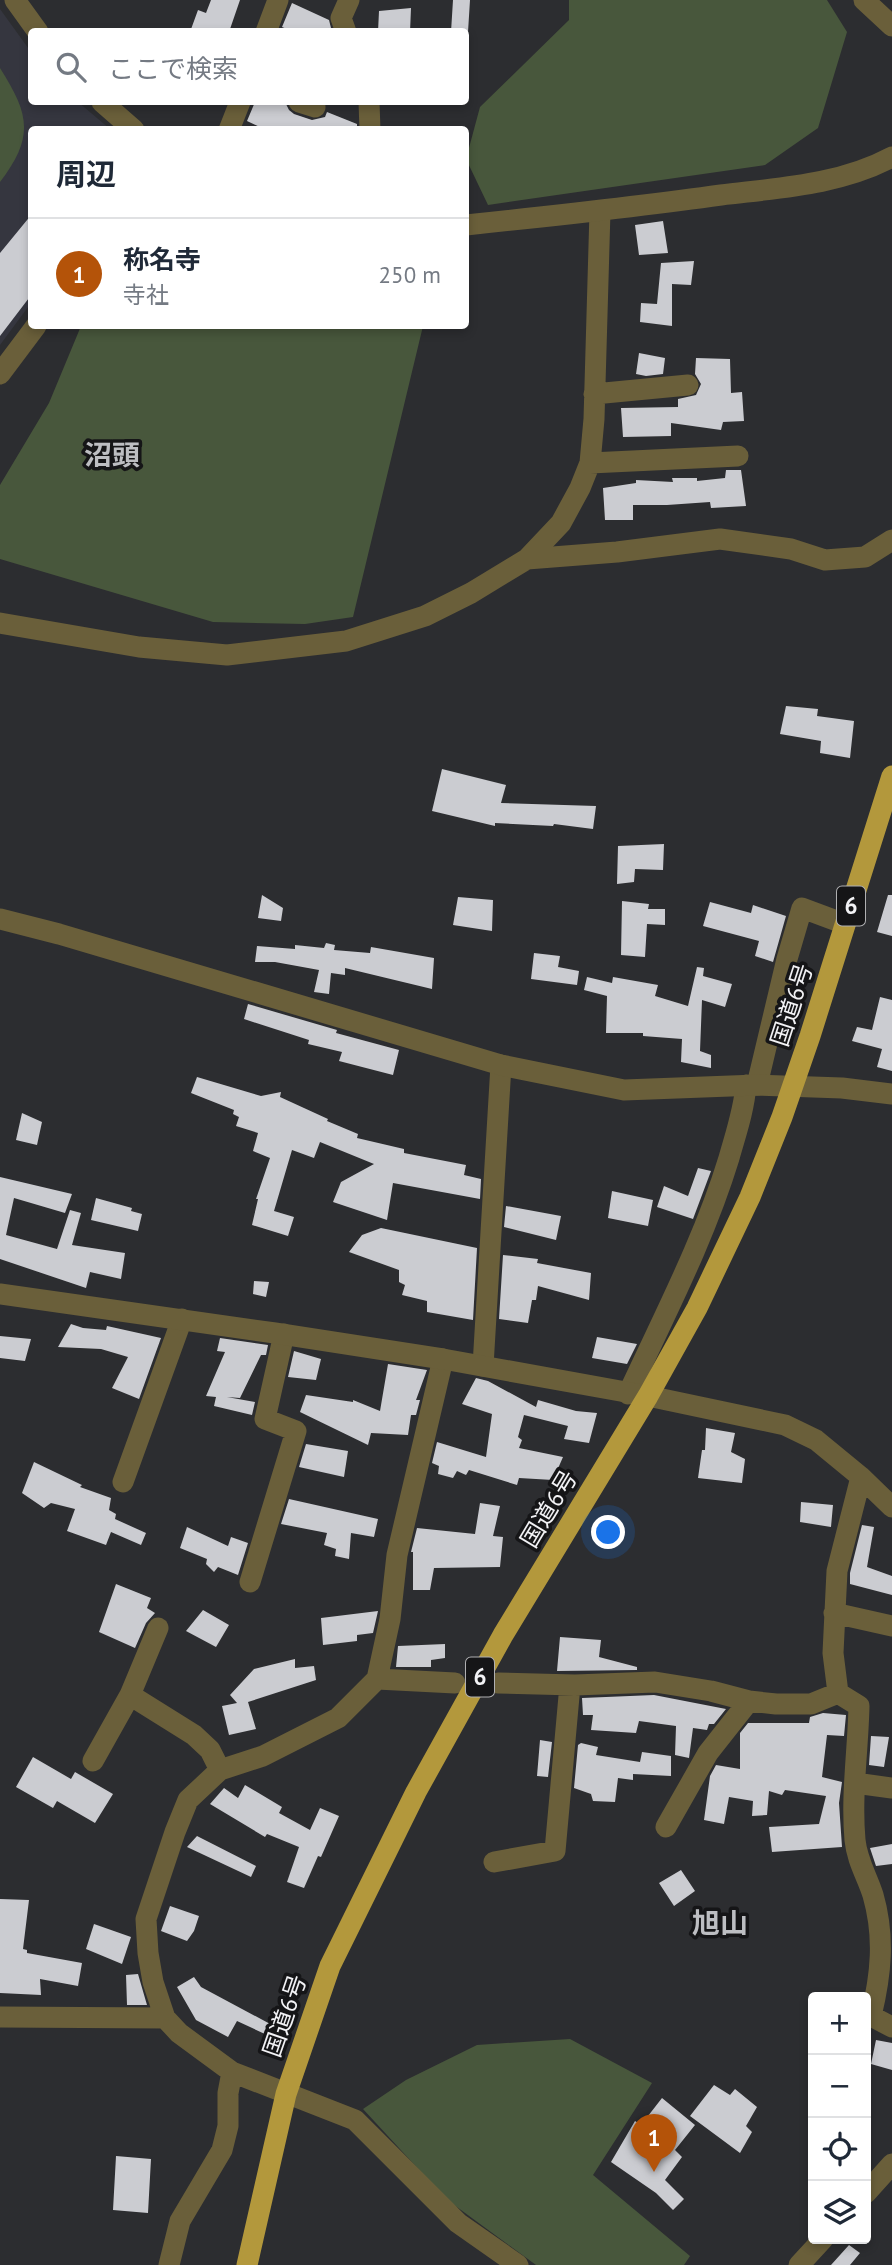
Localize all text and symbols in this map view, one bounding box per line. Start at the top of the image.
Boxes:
search box [28,28,469,105]
icon: search [52,48,90,86]
text: ここで検索 [108,52,238,85]
text: 周辺 [56,154,116,193]
text: 称名寺 [123,243,201,276]
text: 1 [72,260,86,289]
text: 250 m [379,260,441,289]
text: 寺社 [123,280,169,309]
district label: 沼頭 [84,436,140,473]
road number: 6 [837,886,865,925]
street label: 国道6号 [764,960,819,1050]
street label: 国道6号 [513,1464,584,1553]
your location [591,1515,625,1549]
road number: 6 [466,1658,494,1696]
district label: 旭山 [692,1904,748,1941]
street label: 国道6号 [256,1971,313,2061]
map controls [808,1992,871,2244]
button: + [808,1992,871,2055]
button: − [808,2055,871,2118]
pin: 1 [631,2114,677,2172]
button: locate [808,2118,871,2181]
button: layers [808,2181,871,2244]

